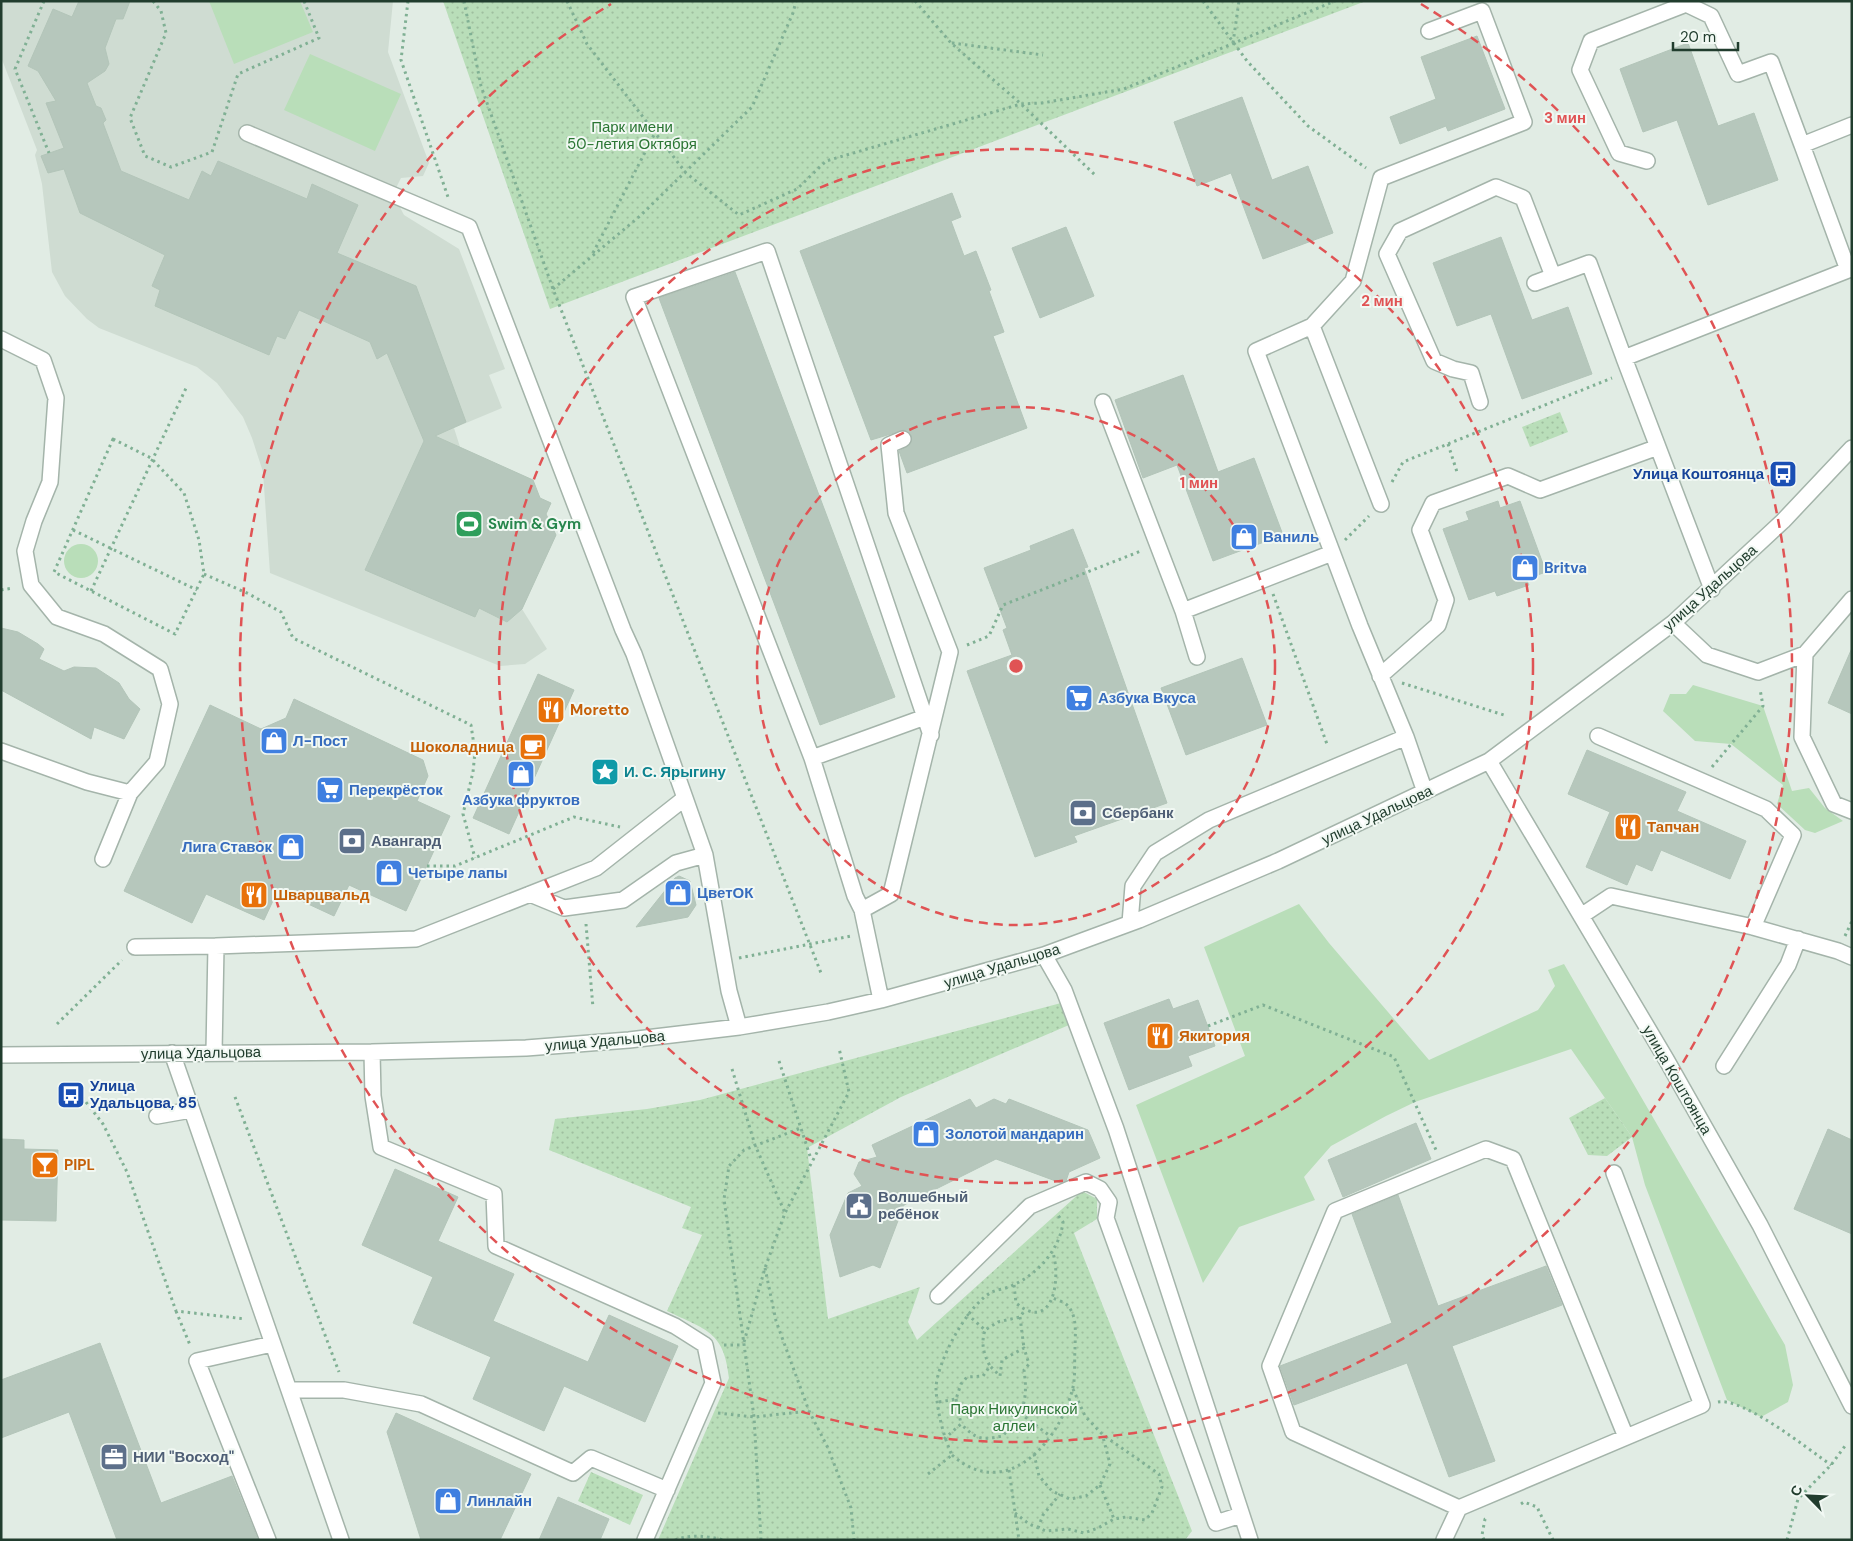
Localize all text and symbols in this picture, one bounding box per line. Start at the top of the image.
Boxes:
scale bar [1673,20,1738,52]
text: 20 m [1680,27,1716,47]
text: 3 мин [1544,108,1586,128]
park label: Парк имени 50-летия Октября [567,117,697,154]
text: 2 мин [1361,291,1403,311]
bus stop icon: Улица Коштоянца [1768,459,1798,489]
place label: Улица Коштоянца [1633,464,1765,484]
text: 1 мин [1180,473,1218,493]
sports icon: Swim & Gym [454,509,484,539]
place label: Swim & Gym [488,514,581,534]
shop icon: Ваниль [1229,522,1259,552]
place label: Ваниль [1263,527,1319,547]
street label: улица Удальцова [1659,540,1762,636]
shop icon: Britva [1510,553,1540,583]
place label: Britva [1544,558,1587,578]
centre of rings [1007,657,1025,675]
supermarket icon: Азбука Вкуса [1064,683,1094,713]
place label: Азбука Вкуса [1098,688,1197,708]
restaurant icon: Moretto [536,695,566,725]
place label: Moretto [570,700,629,720]
shop icon: Л-Пост [259,726,289,756]
place label: Л-Пост [293,731,348,751]
cafe icon: Шоколадница [518,732,548,762]
place label: Шоколадница [410,737,515,757]
place icon: И. С. Ярыгину [590,757,620,787]
shop icon: Азбука фруктов [506,759,536,789]
place label: И. С. Ярыгину [624,762,727,782]
supermarket icon: Перекрёсток [315,775,345,805]
place label: Перекрёсток [349,780,443,800]
street label: улица Удальцова [1318,780,1436,849]
place label: Азбука фруктов [462,790,580,810]
bank icon: Сбербанк [1068,798,1098,828]
place label: Сбербанк [1102,803,1174,823]
restaurant icon: Тапчан [1613,812,1643,842]
place label: Тапчан [1647,817,1699,837]
bank icon: Авангард [337,826,367,856]
place label: Авангард [371,831,442,851]
shop icon: Лига Ставок [276,832,306,862]
place label: Лига Ставок [182,837,272,857]
shop icon: Четыре лапы [374,858,404,888]
place label: Четыре лапы [408,863,508,883]
shop icon: ЦветОК [663,878,693,908]
restaurant icon: Шварцвальд [239,880,269,910]
place label: ЦветОК [697,883,754,903]
place label: Шварцвальд [273,885,370,905]
street label: улица Удальцова [942,939,1063,993]
restaurant icon: Якитория [1145,1021,1175,1051]
street label: улица Коштоянца [1638,1022,1717,1139]
street label: улица Удальцова [544,1026,666,1056]
place label: Якитория [1179,1026,1250,1046]
street label: улица Удальцова [141,1042,262,1064]
place label: Улица Удальцова, 85 [90,1076,197,1113]
bus stop icon: Улица Удальцова, 85 [56,1080,86,1110]
shop icon: Золотой мандарин [911,1119,941,1149]
place label: Золотой мандарин [945,1124,1084,1144]
bar icon: PIPL [30,1150,60,1180]
place label: PIPL [64,1155,95,1175]
place label: Волшебный ребёнок [878,1187,968,1224]
public building icon: Волшебный ребёнок [844,1191,874,1221]
park label: Парк Никулинской аллеи [950,1399,1078,1436]
office icon: НИИ "Восход" [99,1442,129,1472]
place label: НИИ "Восход" [133,1447,234,1467]
north arrow [1783,1471,1833,1521]
text: С [1786,1482,1806,1499]
shop icon: Линлайн [433,1486,463,1516]
place label: Линлайн [467,1491,532,1511]

